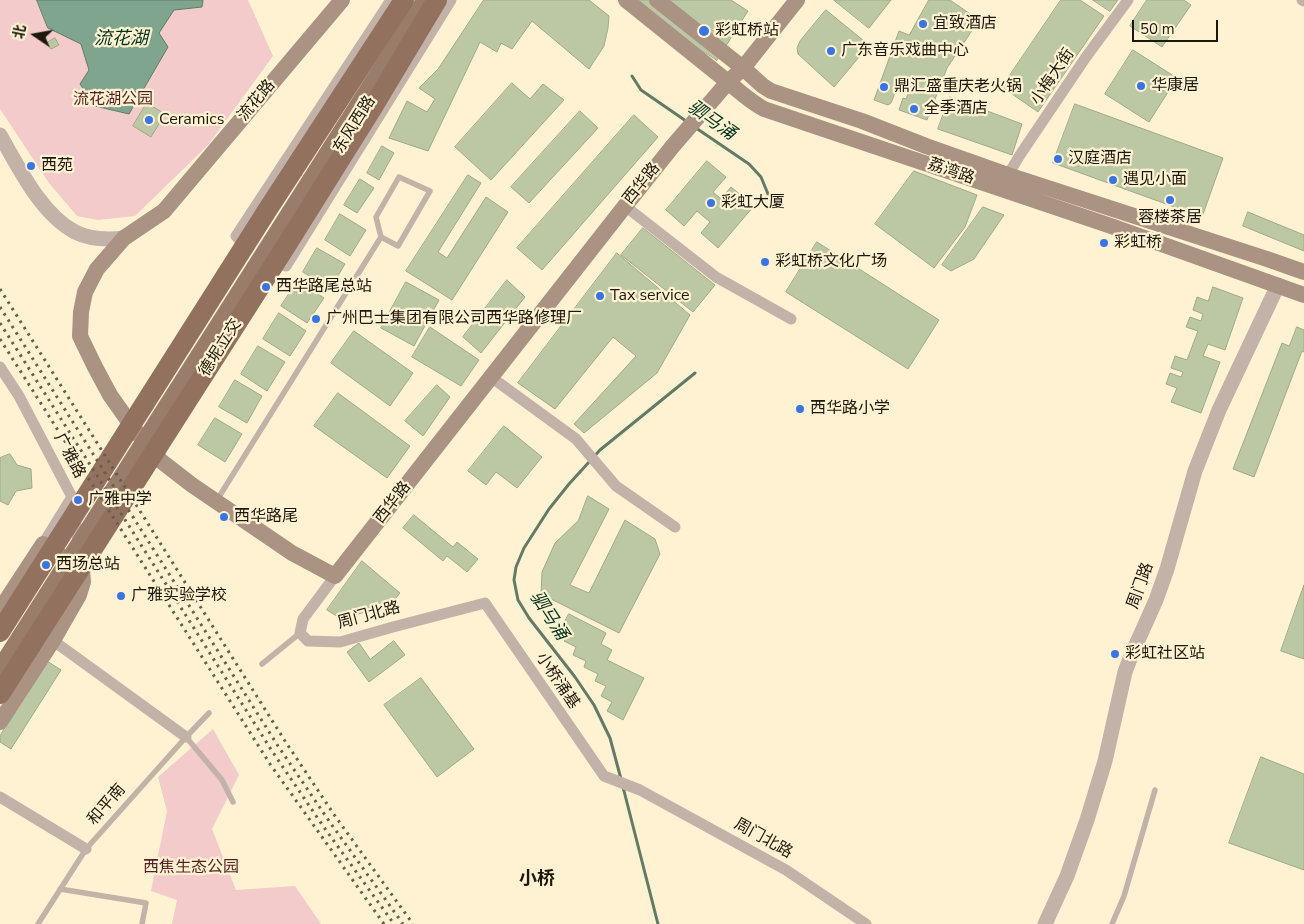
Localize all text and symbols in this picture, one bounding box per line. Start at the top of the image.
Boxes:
north arrow [10,10,60,60]
scale bar [1134,10,1220,42]
place label: 宜致酒店 [933,14,997,34]
marker: 宜致酒店 [917,18,929,30]
text: 50 m [1140,19,1175,39]
place label: 彩虹桥站 [715,21,779,41]
text: 北 [9,23,31,41]
marker: 彩虹桥站 [697,24,711,38]
water label: 流花湖 [94,29,148,51]
place label: 广东音乐戏曲中心 [841,41,969,61]
marker: 广东音乐戏曲中心 [825,45,837,57]
street label: 小梅大街 [1027,45,1079,109]
street label: 流花路 [234,76,280,126]
place label: 华康居 [1151,76,1199,96]
place label: 鼎汇盛重庆老火锅 [894,77,1022,97]
marker: 华康居 [1135,80,1147,92]
marker: 鼎汇盛重庆老火锅 [878,81,890,93]
park label: 流花湖公园 [73,90,153,110]
street label: 东风西路 [330,93,380,157]
water label: 驷马涌 [683,97,739,145]
place label: 全季酒店 [924,99,988,119]
marker: 全季酒店 [908,103,920,115]
place label: Ceramics [159,110,224,130]
marker: Ceramics [143,114,155,126]
place label: 汉庭酒店 [1068,149,1132,169]
marker: 汉庭酒店 [1052,153,1064,165]
street label: 荔湾路 [925,155,977,189]
place label: 西苑 [41,156,73,176]
street label: 西华路 [619,159,665,209]
marker: 西苑 [25,160,37,172]
place label: 遇见小面 [1123,170,1187,190]
marker: 遇见小面 [1107,174,1119,186]
place label: 彩虹大厦 [721,193,785,213]
marker: 蓉楼茶居 [1164,194,1176,206]
marker: 彩虹大厦 [705,197,717,209]
place label: 蓉楼茶居 [1138,208,1202,228]
place label: 彩虹桥 [1114,233,1162,253]
marker: 彩虹桥 [1098,237,1110,249]
place label: 彩虹桥文化广场 [775,252,887,272]
marker: 彩虹桥文化广场 [759,256,771,268]
place label: 西华路尾总站 [276,277,372,297]
marker: 西华路尾总站 [260,281,272,293]
place label: Tax service [610,286,690,306]
marker: Tax service [594,290,606,302]
place label: 广州巴士集团有限公司西华路修理厂 [326,309,582,329]
marker: 广州巴士集团有限公司西华路修理厂 [310,313,322,325]
street label: 德坭立交 [196,316,246,380]
place label: 西华路小学 [810,399,890,419]
marker: 西华路小学 [794,403,806,415]
street label: 广雅路 [49,430,89,482]
street label: 西华路 [371,478,415,528]
place label: 广雅中学 [88,490,152,510]
marker: 广雅中学 [72,494,84,506]
place label: 西华路尾 [234,507,298,527]
marker: 西华路尾 [218,511,230,523]
place label: 西场总站 [56,555,120,575]
marker: 西场总站 [40,559,52,571]
street label: 周门路 [1124,560,1158,612]
place label: 广雅实验学校 [131,586,227,606]
water label: 驷马涌 [524,587,572,645]
marker: 广雅实验学校 [115,590,127,602]
street label: 周门北路 [336,598,402,634]
place label: 彩虹社区站 [1125,644,1205,664]
marker: 彩虹社区站 [1109,648,1121,660]
street label: 小桥涌基 [531,649,583,713]
street label: 和平南 [84,781,130,829]
street label: 周门北路 [730,815,796,863]
park label: 西焦生态公园 [143,858,239,878]
district label: 小桥 [519,869,555,891]

